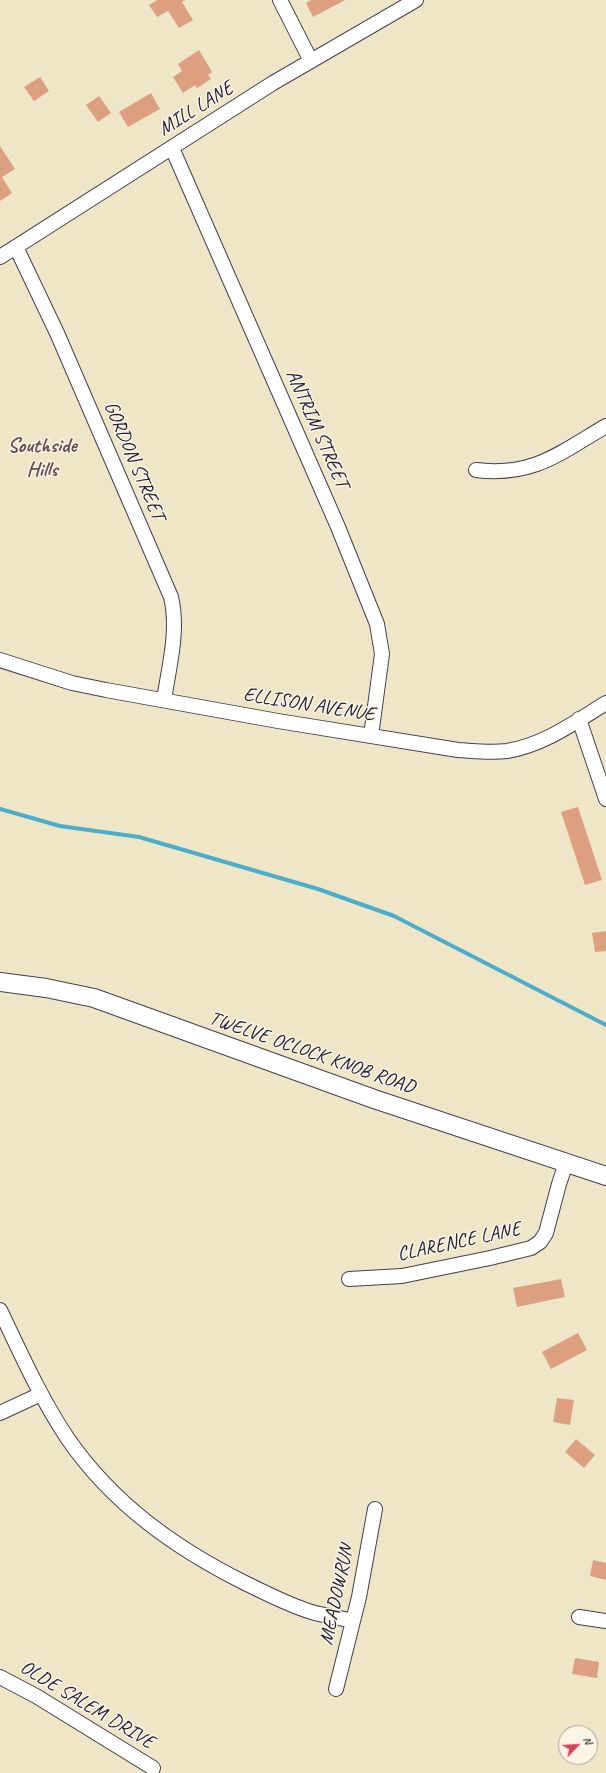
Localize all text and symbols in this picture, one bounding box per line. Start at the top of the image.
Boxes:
street label: MILL LANE [154,77,238,141]
street label: ANTRIM STREET [280,366,354,492]
street label: GORDON STREET [98,398,170,524]
district label: Southside Hills [7,433,77,483]
street label: ELLISON AVENUE [242,683,376,727]
street label: TWELVE OCLOCK KNOB ROAD [206,1006,418,1100]
street label: CLARENCE LANE [395,1217,523,1267]
street label: MEADOWRUN [315,1543,359,1647]
street label: OLDE SALEM DRIVE [16,1656,158,1754]
north arrow [558,1725,598,1765]
text: N [580,1734,596,1746]

